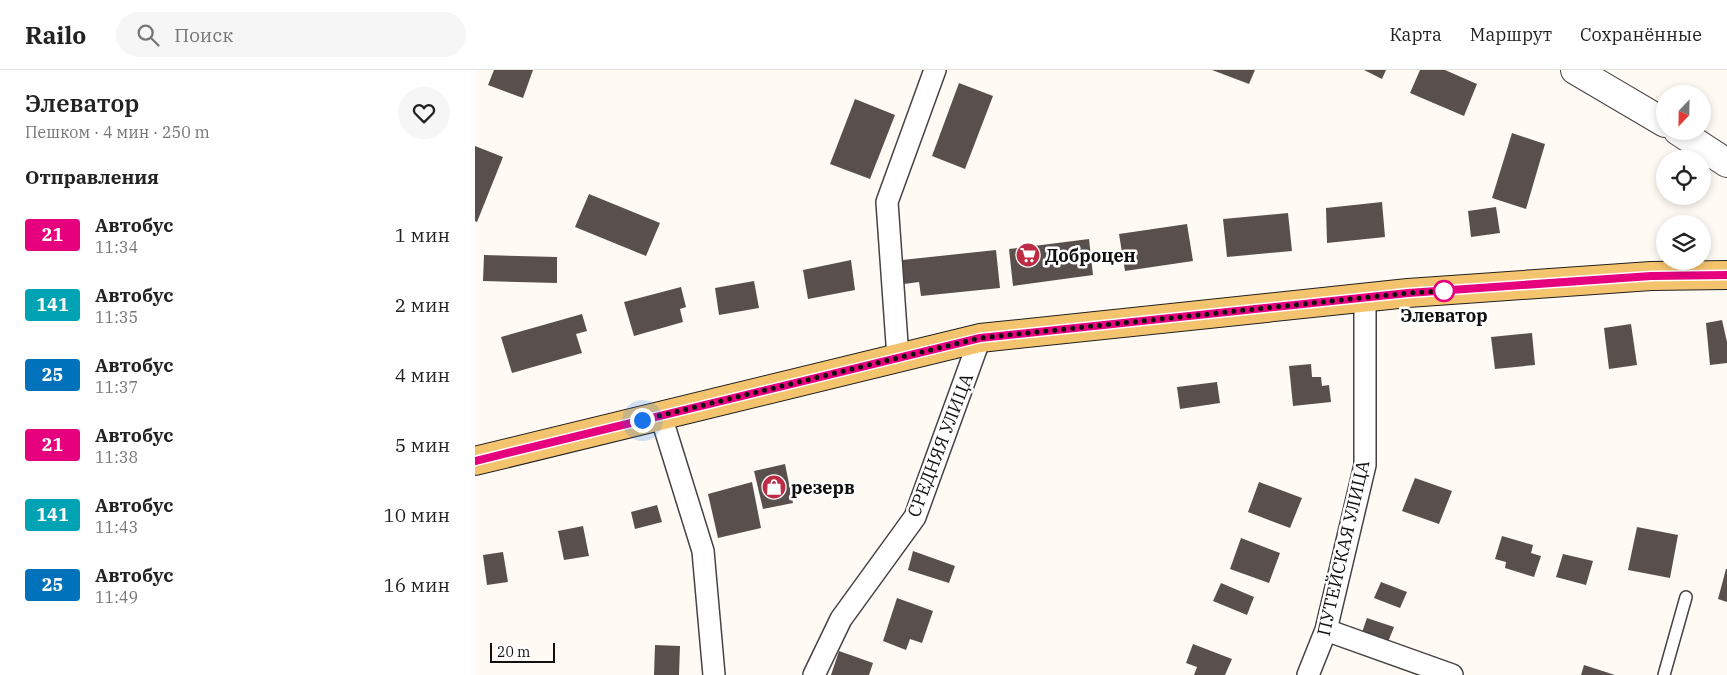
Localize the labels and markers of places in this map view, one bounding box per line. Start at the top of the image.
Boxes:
supermarket icon: Доброцен [1015,242,1041,268]
place label: Доброцен [1045,244,1136,267]
marker: Элеватор [1433,280,1455,302]
place label: Элеватор [1400,304,1488,327]
shop icon: резерв [761,474,787,500]
place label: резерв [791,476,855,499]

